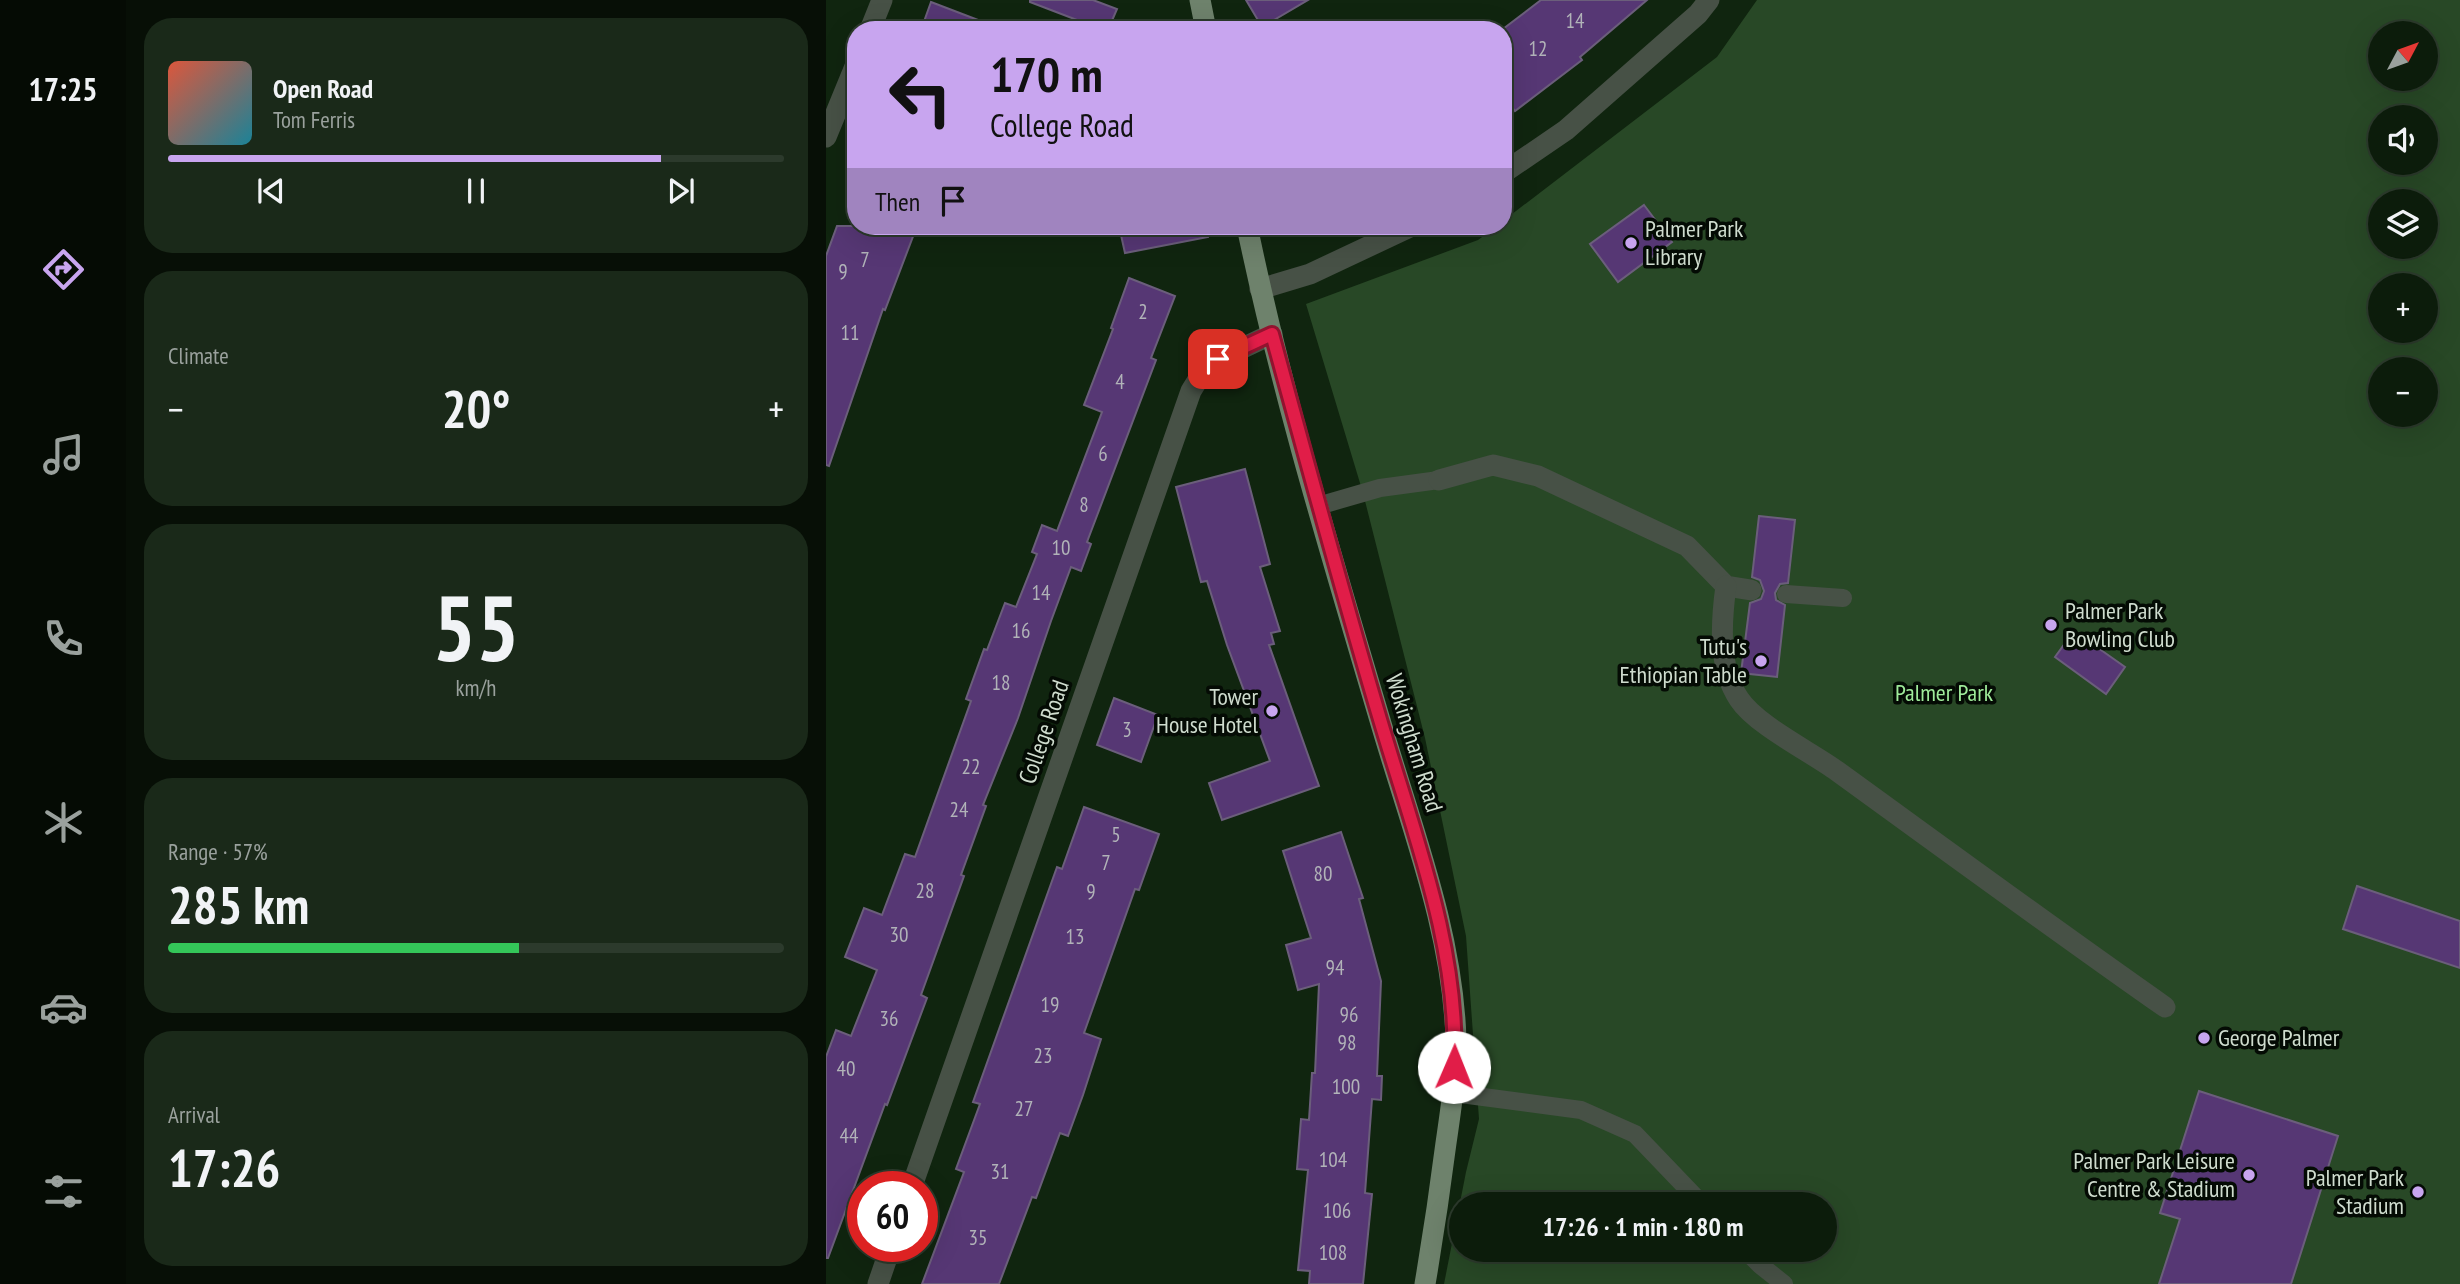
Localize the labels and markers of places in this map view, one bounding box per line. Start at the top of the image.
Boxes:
place label: Palmer Park Library [1645,213,1744,272]
marker: Palmer Park Library [1623,235,1639,251]
pin [1188,329,1248,389]
place label: Palmer Park Bowling Club [2065,595,2175,654]
marker: Palmer Park Bowling Club [2043,617,2059,633]
place label: Tutu's Ethiopian Table [1620,631,1747,690]
marker: Tutu's Ethiopian Table [1753,653,1769,669]
place label: Tower House Hotel [1156,681,1258,740]
marker: Tower House Hotel [1264,703,1280,719]
place label: George Palmer [2218,1022,2340,1053]
marker: George Palmer [2196,1030,2212,1046]
place label: Palmer Park Leisure Centre & Stadium [2073,1145,2235,1204]
place label: Palmer Park Stadium [2306,1162,2405,1221]
marker: Palmer Park Leisure Centre & Stadium [2241,1167,2257,1183]
marker: Palmer Park Stadium [2410,1184,2426,1200]

